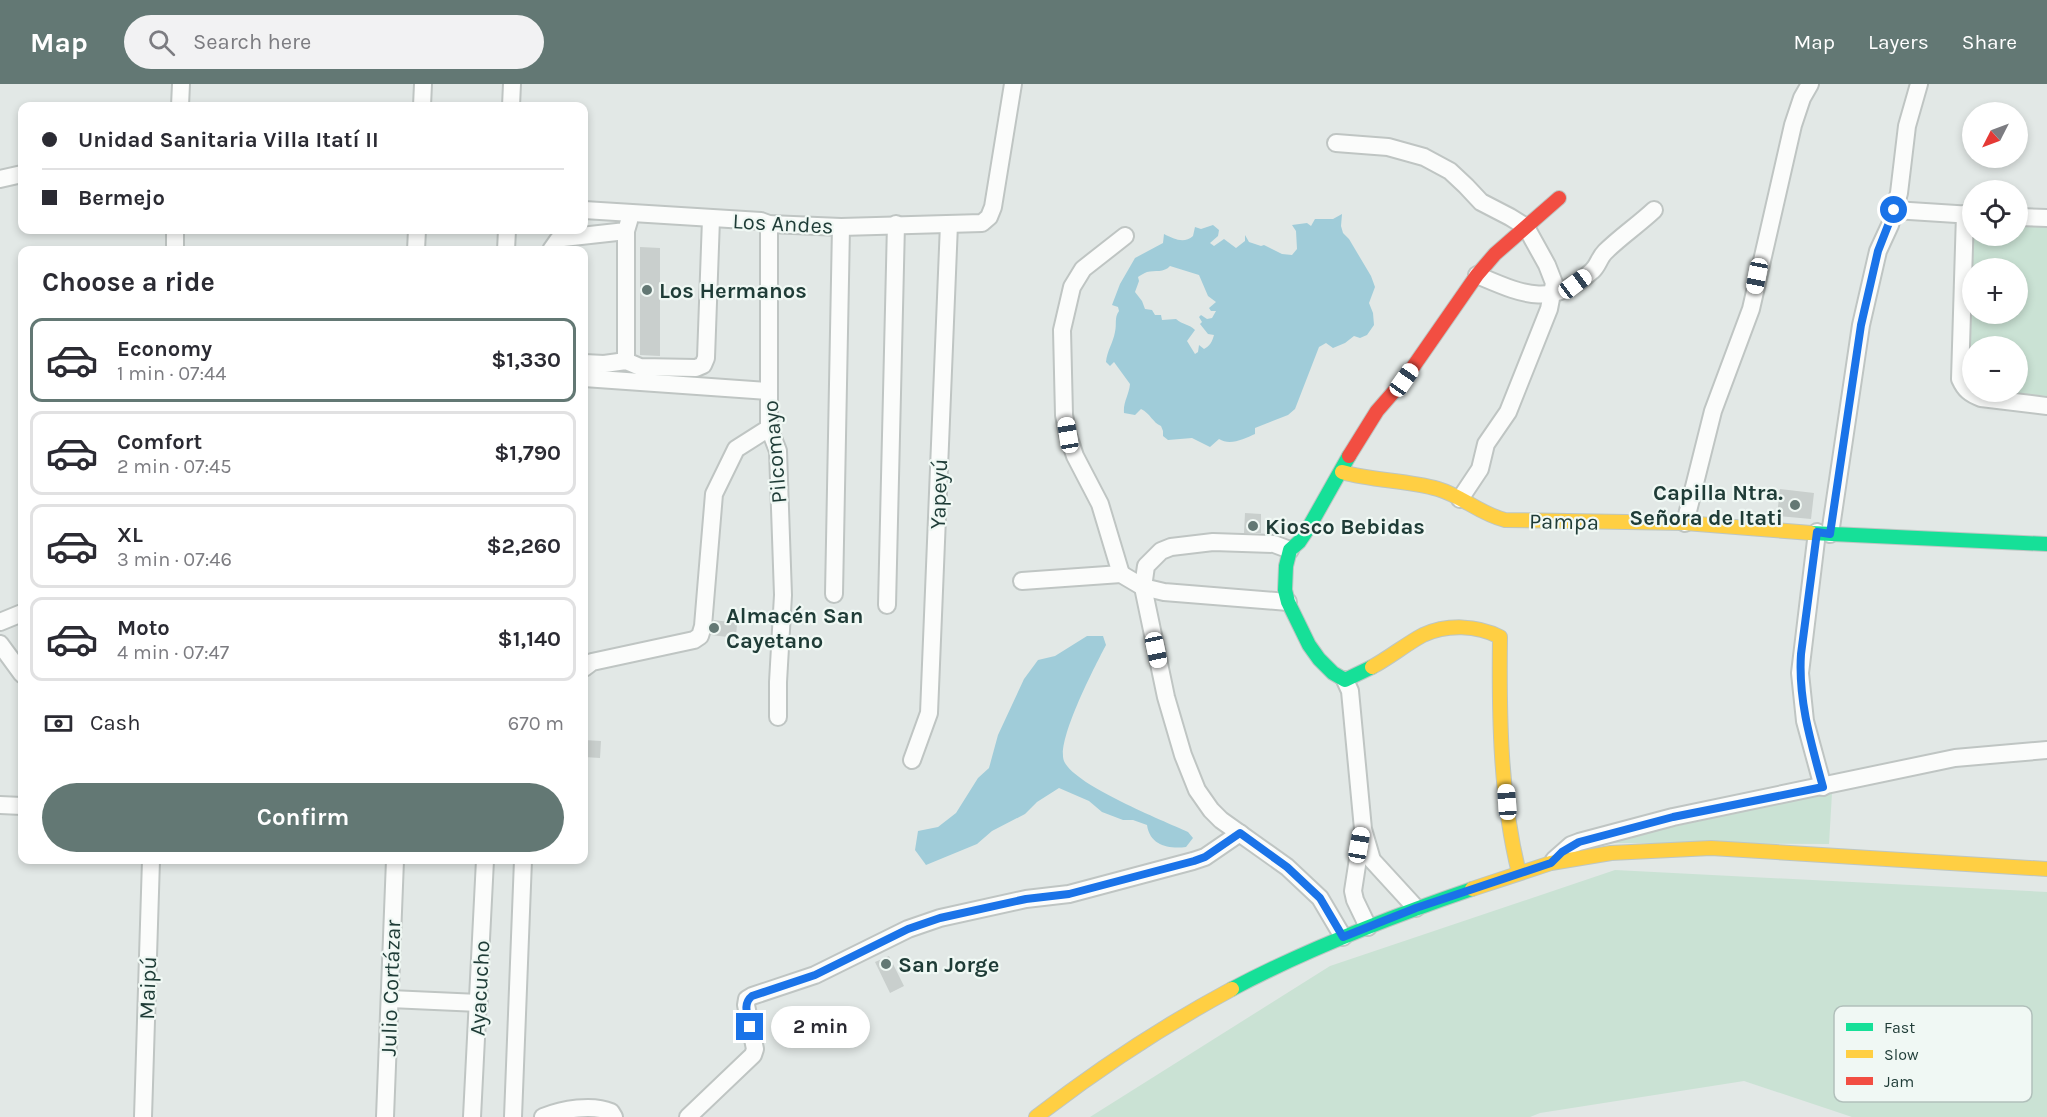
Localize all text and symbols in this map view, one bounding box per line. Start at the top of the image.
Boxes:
search box [124,15,544,69]
text: Map [30,26,88,59]
icon: search [145,26,178,59]
text: Search here [193,29,311,55]
text: Map [1793,30,1835,54]
text: Layers [1868,30,1929,54]
text: Share [1962,30,2017,54]
north arrow [1962,102,2028,168]
map controls [1962,102,2028,402]
text: Unidad Sanitaria Villa Itatí II [78,127,379,153]
button: locate [1962,180,2028,246]
text: Bermejo [78,185,165,211]
route start [1880,196,1907,223]
street label: Los Andes [732,208,834,240]
car [1745,257,1769,295]
button: + [1962,258,2028,324]
text: Choose a ride [42,266,215,298]
car [1555,266,1595,302]
place label: Los Hermanos [659,278,807,304]
marker: Los Hermanos [640,283,654,297]
icon: car [45,333,99,387]
text: Economy [117,336,212,362]
button: − [1962,336,2028,402]
text: $1,330 [491,347,561,373]
car [1386,360,1422,400]
text: 1 min · 07:44 [117,362,226,385]
street label: Pilcomayo [758,399,792,504]
car [1056,416,1080,454]
icon: car [45,426,99,480]
text: Comfort [117,429,202,455]
text: $1,790 [494,440,561,466]
text: 2 min · 07:45 [117,455,231,478]
street label: Yapeyú [925,458,953,530]
place label: Capilla Ntra. Señora de Itati [1629,480,1783,531]
marker: Capilla Ntra. Señora de Itati [1788,498,1802,512]
street label: Pampa [1529,508,1599,536]
place label: Kiosco Bebidas [1265,514,1425,540]
icon: car [45,519,99,573]
marker: Kiosco Bebidas [1246,519,1260,533]
text: XL [117,522,143,548]
text: $2,260 [486,533,561,559]
text: 3 min · 07:46 [117,548,232,571]
place label: Almacén San Cayetano [726,603,863,654]
icon: car [45,612,99,666]
text: Moto [117,615,170,641]
marker: Almacén San Cayetano [707,621,721,635]
text: $1,140 [498,626,561,652]
car [1143,631,1169,669]
text: 4 min · 07:47 [117,641,229,664]
icon: cash [42,707,75,740]
text: Cash [90,710,140,736]
text: 670 m [508,712,564,735]
button: Confirm [42,783,564,852]
car [1497,783,1517,821]
car [1347,826,1371,864]
street label: Julio Cortázar [376,919,406,1057]
street label: Ayacucho [465,940,495,1037]
place label: San Jorge [898,952,999,978]
street label: Maipú [134,956,162,1020]
marker: San Jorge [879,957,893,971]
callout: 2 min [771,1006,870,1048]
legend [1834,1006,2032,1102]
route end [736,1013,763,1040]
text: 2 min [793,1015,848,1038]
text: Fast [1884,1018,1915,1037]
text: Slow [1884,1045,1919,1064]
text: Jam [1884,1072,1914,1091]

